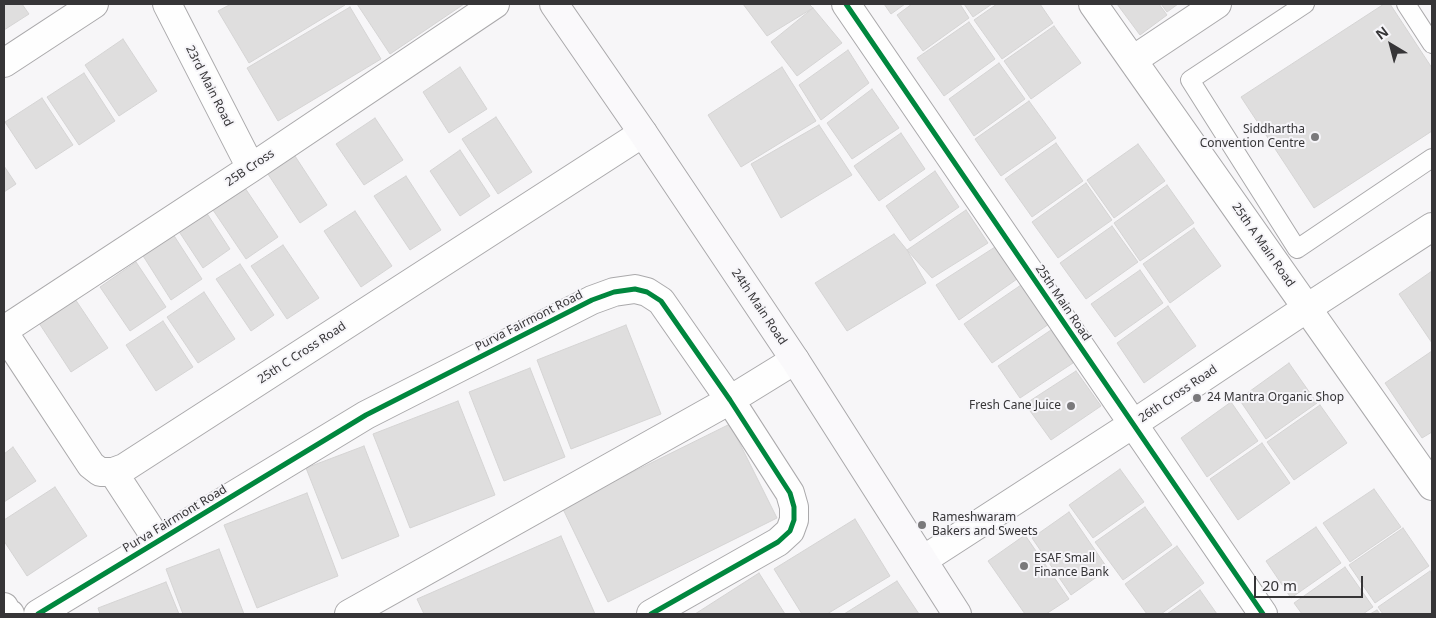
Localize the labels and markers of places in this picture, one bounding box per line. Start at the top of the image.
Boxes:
place label: Siddhartha Convention Centre [1200,123,1305,151]
marker: Siddhartha Convention Centre [1309,131,1321,143]
place label: 24 Mantra Organic Shop [1207,391,1344,405]
marker: 24 Mantra Organic Shop [1191,392,1203,404]
place label: Fresh Cane Juice [969,399,1061,413]
marker: Fresh Cane Juice [1065,400,1077,412]
place label: Rameshwaram Bakers and Sweets [932,511,1038,539]
marker: Rameshwaram Bakers and Sweets [916,519,928,531]
place label: ESAF Small Finance Bank [1034,552,1109,580]
marker: ESAF Small Finance Bank [1018,560,1030,572]

